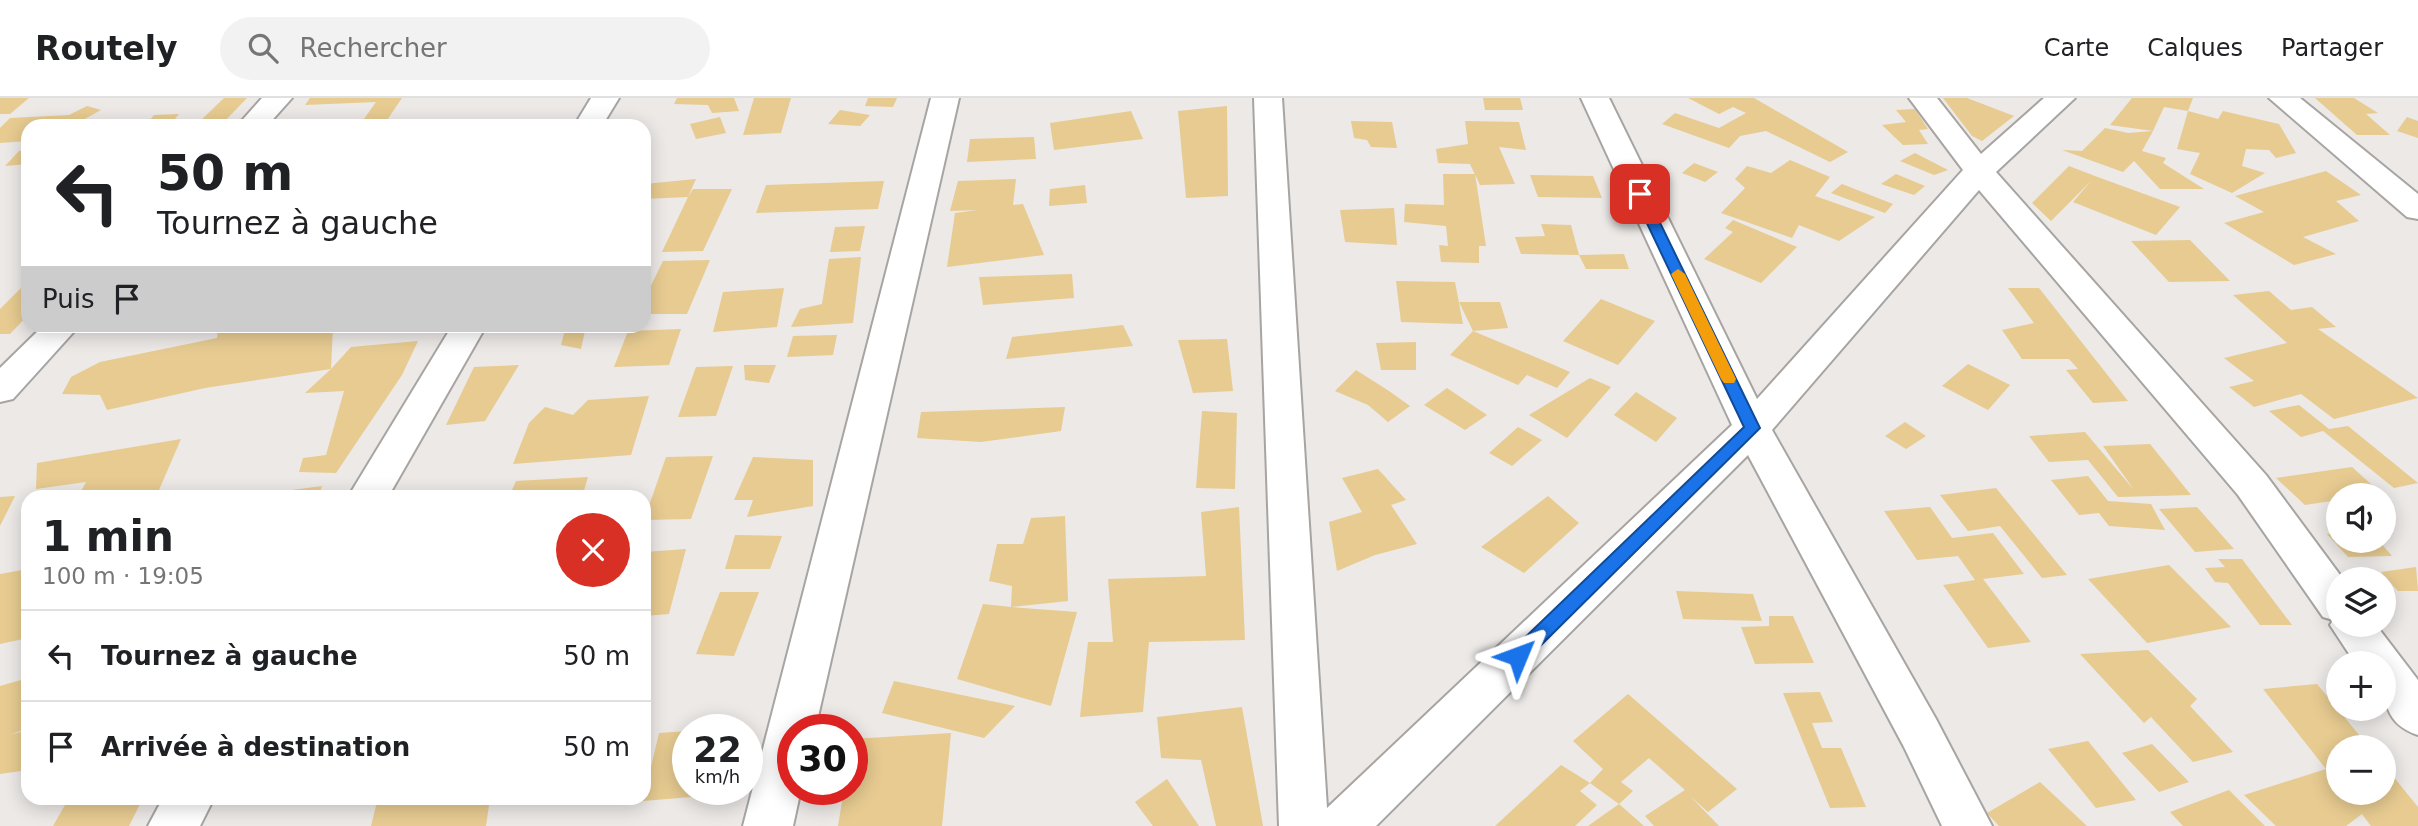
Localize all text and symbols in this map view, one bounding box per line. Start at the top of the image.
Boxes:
search box [220,17,710,80]
text: Routely [35,29,178,68]
icon: search [244,29,282,67]
text: Rechercher [300,33,447,63]
text: Carte [2044,34,2109,62]
text: Calques [2147,34,2243,62]
text: Partager [2281,34,2383,62]
text: 50 m [157,145,293,202]
icon: left [42,147,133,238]
pin [1610,164,1670,224]
icon: arrive [1621,175,1659,213]
text: Tournez à gauche [157,204,438,242]
icon: arrive [108,280,146,318]
text: Puis [42,284,94,314]
map controls [2326,483,2396,805]
button: sound [2326,483,2396,553]
text: 1 min [42,512,174,561]
button: close [556,513,630,587]
text: 100 m · 19:05 [42,563,204,589]
button: layers [2326,567,2396,637]
position arrow [1481,619,1555,693]
icon: left [42,637,80,675]
text: Tournez à gauche [101,641,358,671]
text: 50 m [563,641,630,671]
button: + [2326,651,2396,721]
speed limit sign: 30 [777,714,868,805]
icon: arrive [42,728,80,766]
text: 22 [693,730,742,770]
text: Arrivée à destination [101,732,410,762]
text: 50 m [563,732,630,762]
button: − [2326,735,2396,805]
text: km/h [695,766,740,787]

